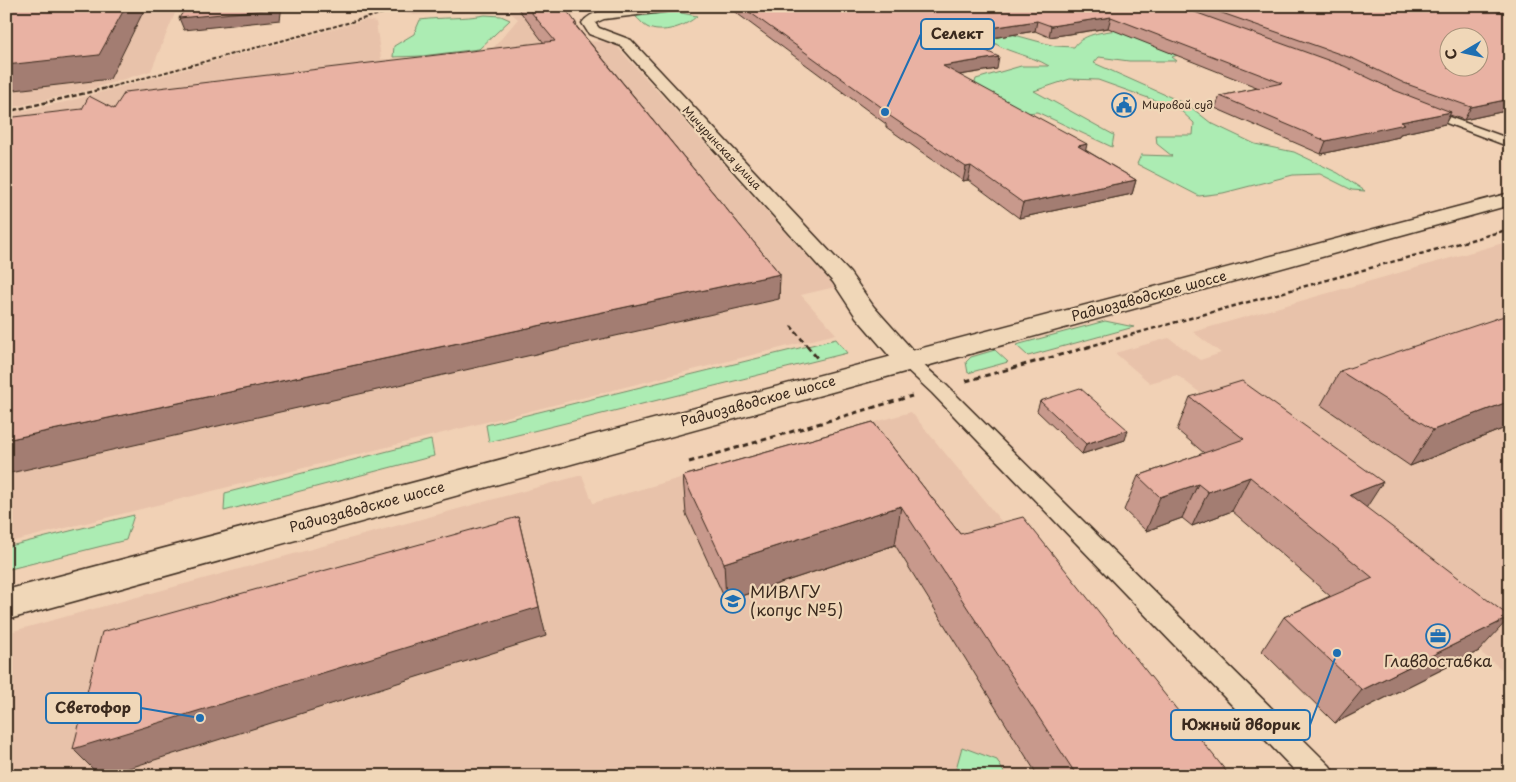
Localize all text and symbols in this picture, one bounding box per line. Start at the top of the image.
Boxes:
callout: Селект [921,19,994,49]
text: Селект [931,21,985,44]
north arrow [1438,28,1488,78]
text: С [1439,47,1462,61]
public building icon: Мировой суд [1111,92,1137,118]
place label: Мировой суд [1142,96,1213,113]
street label: Мичуринская улица [679,102,766,193]
street label: Радиозаводское шоссе [1069,265,1229,326]
street label: Радиозаводское шоссе [678,370,838,431]
street label: Радиозаводское шоссе [287,476,447,537]
place label: МИВЛГУ (копус №5) [750,579,843,621]
school or university icon: МИВЛГУ (копус №5) [720,588,746,614]
office icon: Главдоставка [1425,623,1451,649]
place label: Главдоставка [1384,648,1492,672]
callout: Светофор [46,693,141,723]
text: Светофор [55,695,131,718]
callout: Южный дворик [1171,710,1310,740]
text: Южный дворик [1182,712,1301,735]

